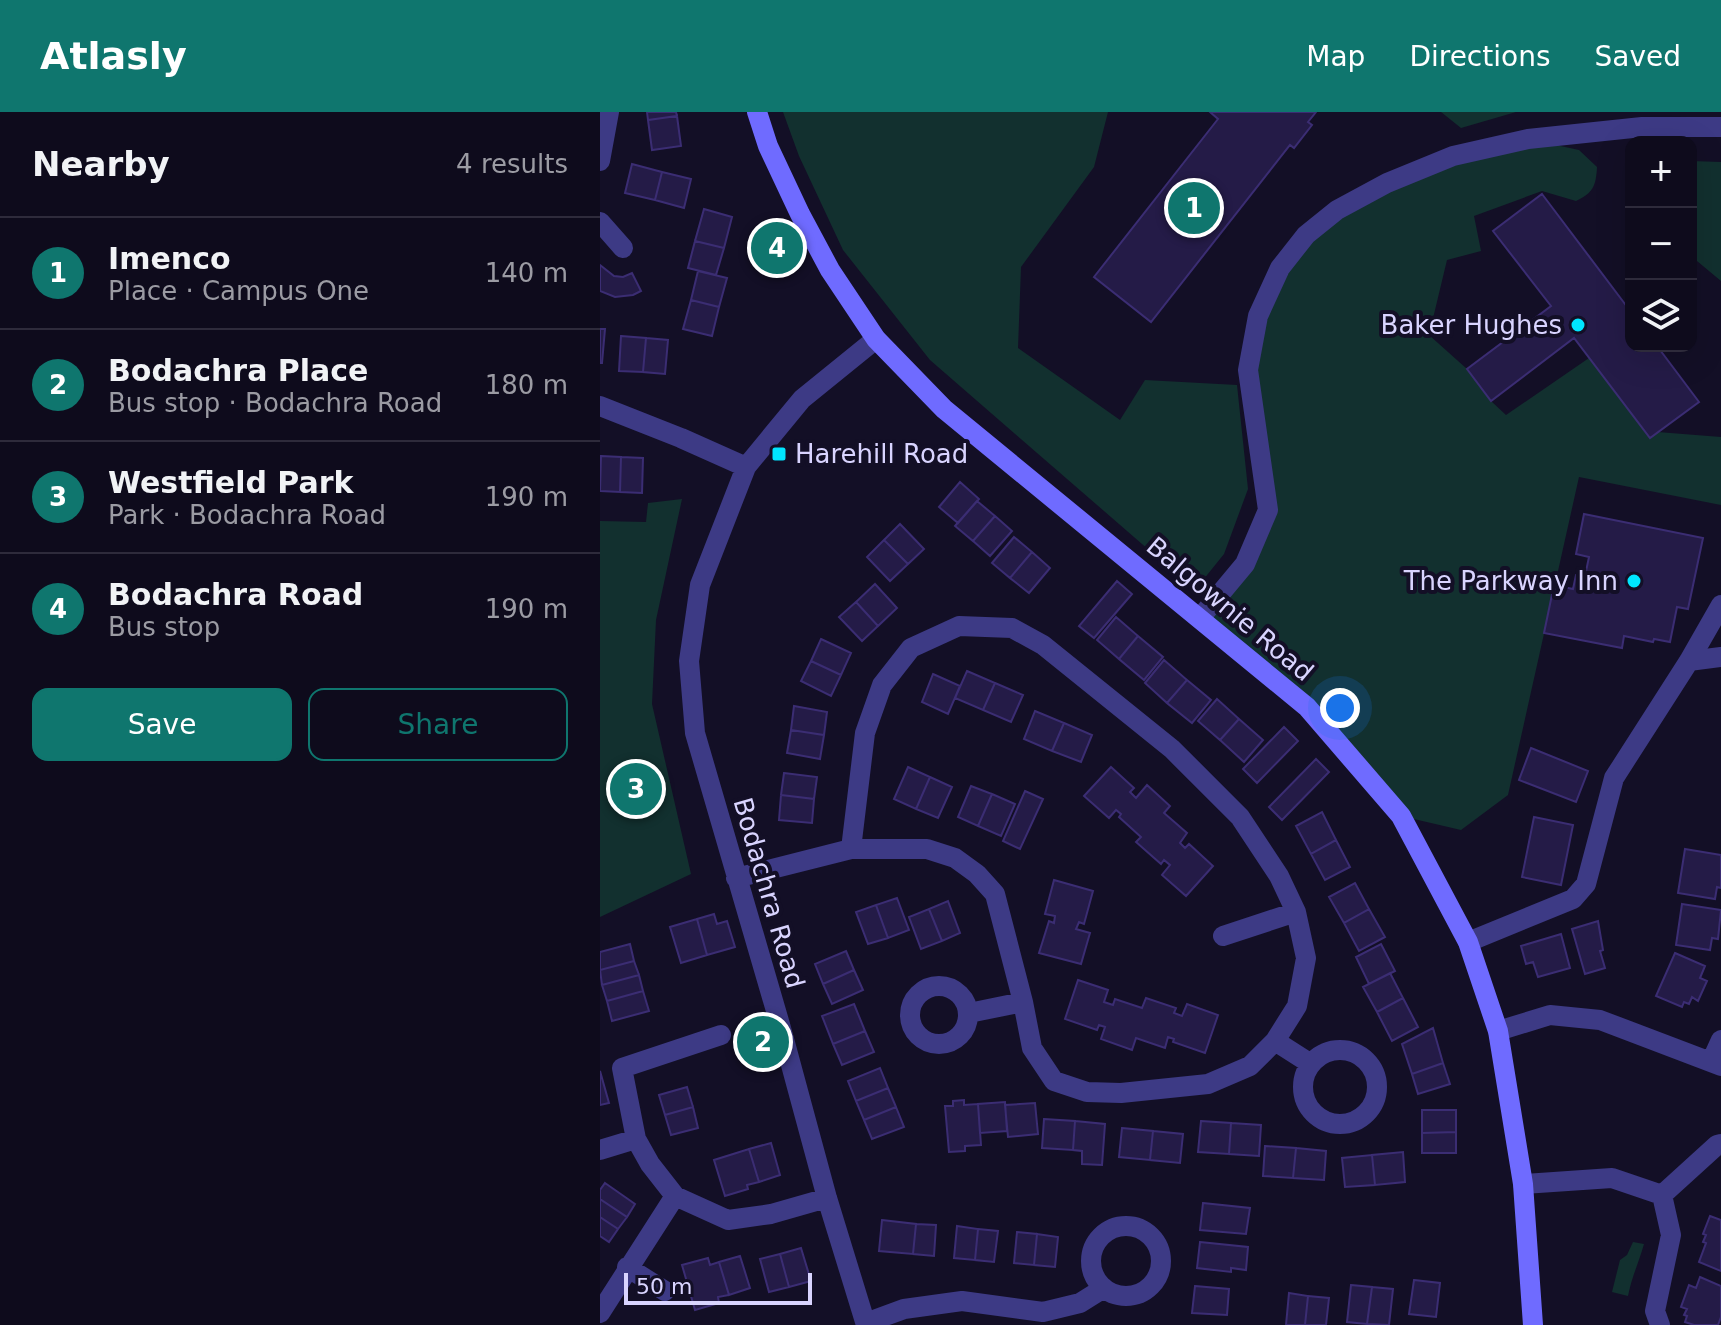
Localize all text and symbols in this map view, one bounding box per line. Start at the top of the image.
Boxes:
text: Atlasly [40,34,187,78]
text: Map [1306,40,1365,73]
text: Directions [1409,40,1550,73]
text: Saved [1594,40,1681,73]
map controls [1625,136,1697,352]
button: + [1625,136,1697,208]
text: Nearby [32,144,170,184]
text: 4 results [456,149,568,179]
pin: 1 [1168,178,1220,238]
button: − [1625,208,1697,280]
pin: 4 [751,218,803,278]
text: Imenco [108,241,231,276]
text: 1 [49,258,67,288]
text: 140 m [485,258,568,288]
text: Place · Campus One [108,276,369,306]
button: layers [1625,280,1697,352]
place label: Baker Hughes [1381,310,1562,340]
marker: Baker Hughes [1569,316,1587,334]
text: Bodachra Place [108,353,368,388]
text: 2 [49,370,67,400]
text: 180 m [485,370,568,400]
text: Bus stop · Bodachra Road [108,388,442,418]
place label: Harehill Road [795,439,968,469]
marker: Harehill Road [770,445,788,463]
text: Westfield Park [108,465,354,500]
text: 3 [49,482,67,512]
text: 190 m [485,482,568,512]
text: Park · Bodachra Road [108,500,386,530]
street label: Balgownie Road [1141,531,1319,687]
place label: The Parkway Inn [1403,566,1618,596]
marker: The Parkway Inn [1625,572,1643,590]
text: Bodachra Road [108,577,363,612]
text: 4 [49,594,67,624]
text: 190 m [485,594,568,624]
text: Bus stop [108,612,220,642]
button: Save [32,688,292,761]
button: Share [308,688,568,761]
your location [1320,688,1360,728]
pin: 3 [610,759,662,819]
street label: Bodachra Road [727,794,811,992]
pin: 2 [737,1012,789,1072]
scale bar [624,1269,812,1305]
text: 50 m [636,1274,692,1299]

